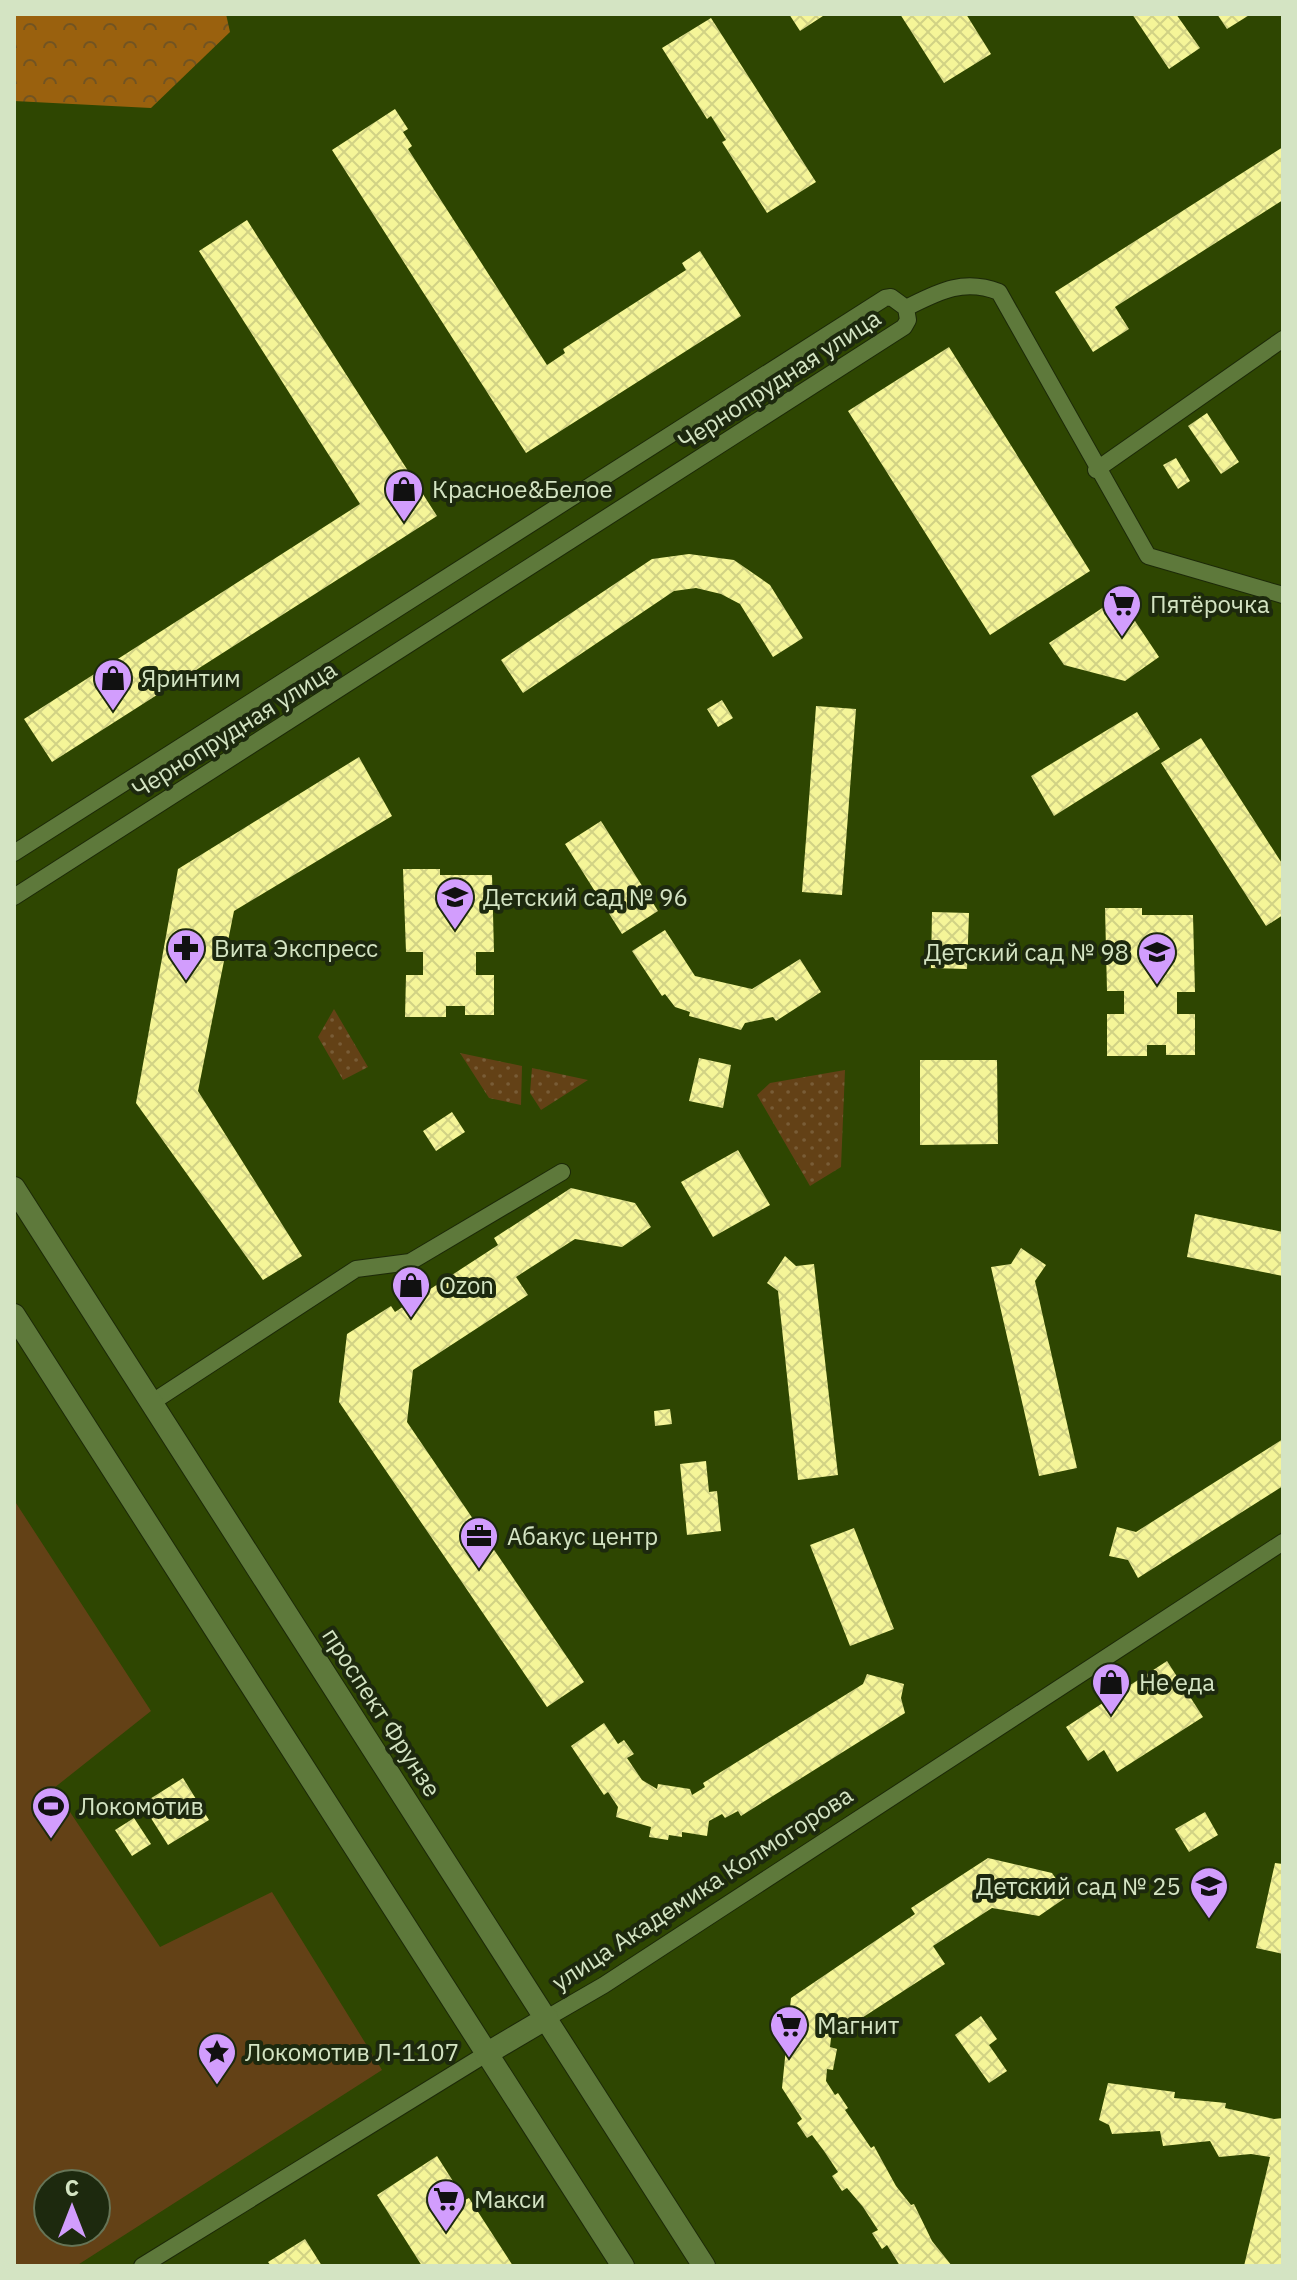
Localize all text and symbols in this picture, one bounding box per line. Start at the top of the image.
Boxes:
street label: Чернопрудная улица [672,301,887,457]
shop icon: Красное&Белое [383,468,425,523]
place label: Красное&Белое [432,473,613,505]
supermarket icon: Пятёрочка [1101,583,1143,638]
place label: Пятёрочка [1150,588,1270,620]
street label: Чернопрудная улица [126,653,342,805]
shop icon: Яринтим [92,657,134,712]
place label: Яринтим [141,662,241,694]
school or university icon: Детский сад № 96 [434,876,476,931]
place label: Детский сад № 96 [483,881,688,913]
pharmacy icon: Вита Экспресс [165,927,207,982]
school or university icon: Детский сад № 98 [1136,931,1178,986]
place label: Вита Экспресс [214,932,378,964]
place label: Детский сад № 98 [924,936,1129,968]
shop icon: Ozon [390,1264,432,1319]
place label: Ozon [439,1269,494,1301]
office icon: Абакус центр [458,1515,500,1570]
place label: Абакус центр [507,1520,658,1552]
street label: проспект Фрунзе [315,1621,449,1803]
shop icon: Не еда [1090,1661,1132,1716]
place label: Не еда [1139,1666,1215,1698]
street label: улица Академика Колмогорова [545,1778,859,1998]
sports icon: Локомотив [30,1785,72,1840]
place label: Локомотив [79,1790,204,1822]
school or university icon: Детский сад № 25 [1188,1865,1230,1920]
place label: Детский сад № 25 [976,1870,1181,1902]
supermarket icon: Магнит [768,2004,810,2059]
place label: Магнит [817,2009,899,2041]
place icon: Локомотив Л-1107 [196,2031,238,2086]
place label: Локомотив Л-1107 [245,2036,459,2068]
north arrow [32,2168,112,2248]
text: С [65,2173,79,2202]
supermarket icon: Макси [425,2178,467,2233]
place label: Макси [474,2183,545,2215]

